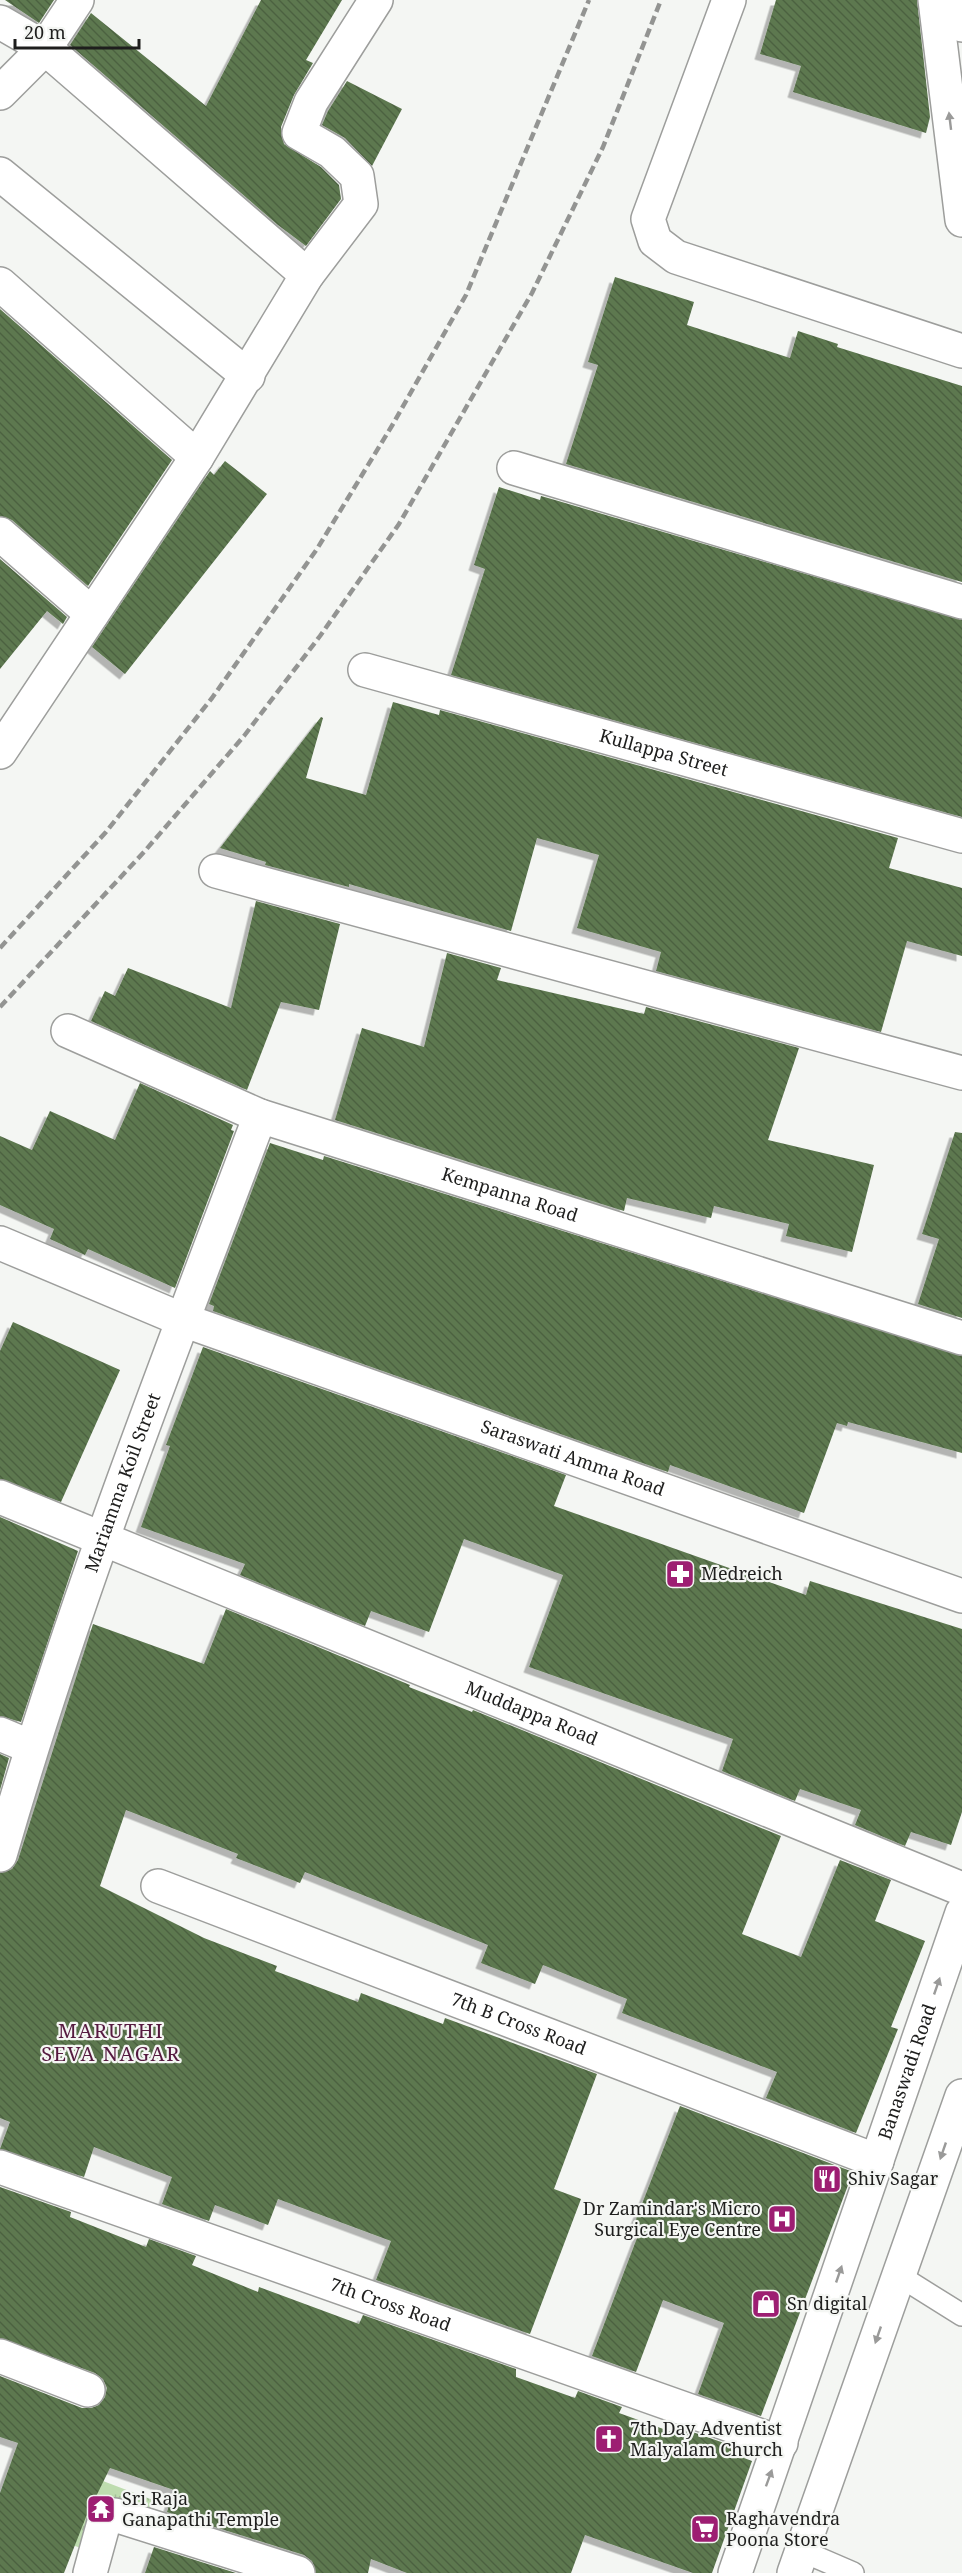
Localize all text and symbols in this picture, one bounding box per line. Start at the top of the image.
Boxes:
scale bar [15,12,140,50]
text: 20 m [24,20,66,44]
one-way arrow [945,111,954,130]
street label: Kullappa Street [597,723,731,781]
street label: Kempanna Road [439,1161,581,1227]
street label: Mariamma Koil Street [79,1389,165,1575]
street label: Saraswati Amma Road [478,1413,668,1501]
pharmacy icon: Medreich [664,1558,696,1590]
place label: Medreich [701,1561,783,1585]
street label: Muddappa Road [462,1675,602,1750]
one-way arrow [932,1977,942,1995]
street label: 7th B Cross Road [448,1986,590,2060]
street label: Banaswadi Road [872,2000,941,2143]
district label: MARUTHI SEVA NAGAR [41,2017,181,2067]
one-way arrow [937,2142,947,2160]
restaurant icon: Shiv Sagar [811,2163,843,2195]
place label: Shiv Sagar [848,2166,939,2190]
place label: Dr Zamindar's Micro Surgical Eye Centre [583,2196,761,2241]
hospital icon: Dr Zamindar's Micro Surgical Eye Centre [766,2203,798,2235]
one-way arrow [834,2265,844,2283]
street label: 7th Cross Road [327,2272,454,2336]
shop icon: Sn digital [750,2288,782,2320]
place label: Sn digital [787,2291,868,2315]
one-way arrow [872,2326,882,2344]
place label: 7th Day Adventist Malyalam Church [630,2416,783,2461]
church icon: 7th Day Adventist Malyalam Church [593,2423,625,2455]
one-way arrow [764,2469,774,2487]
place label: Sri Raja Ganapathi Temple [122,2486,279,2531]
temple icon: Sri Raja Ganapathi Temple [85,2493,117,2525]
place label: Raghavendra Poona Store [726,2506,840,2551]
supermarket icon: Raghavendra Poona Store [689,2513,721,2545]

